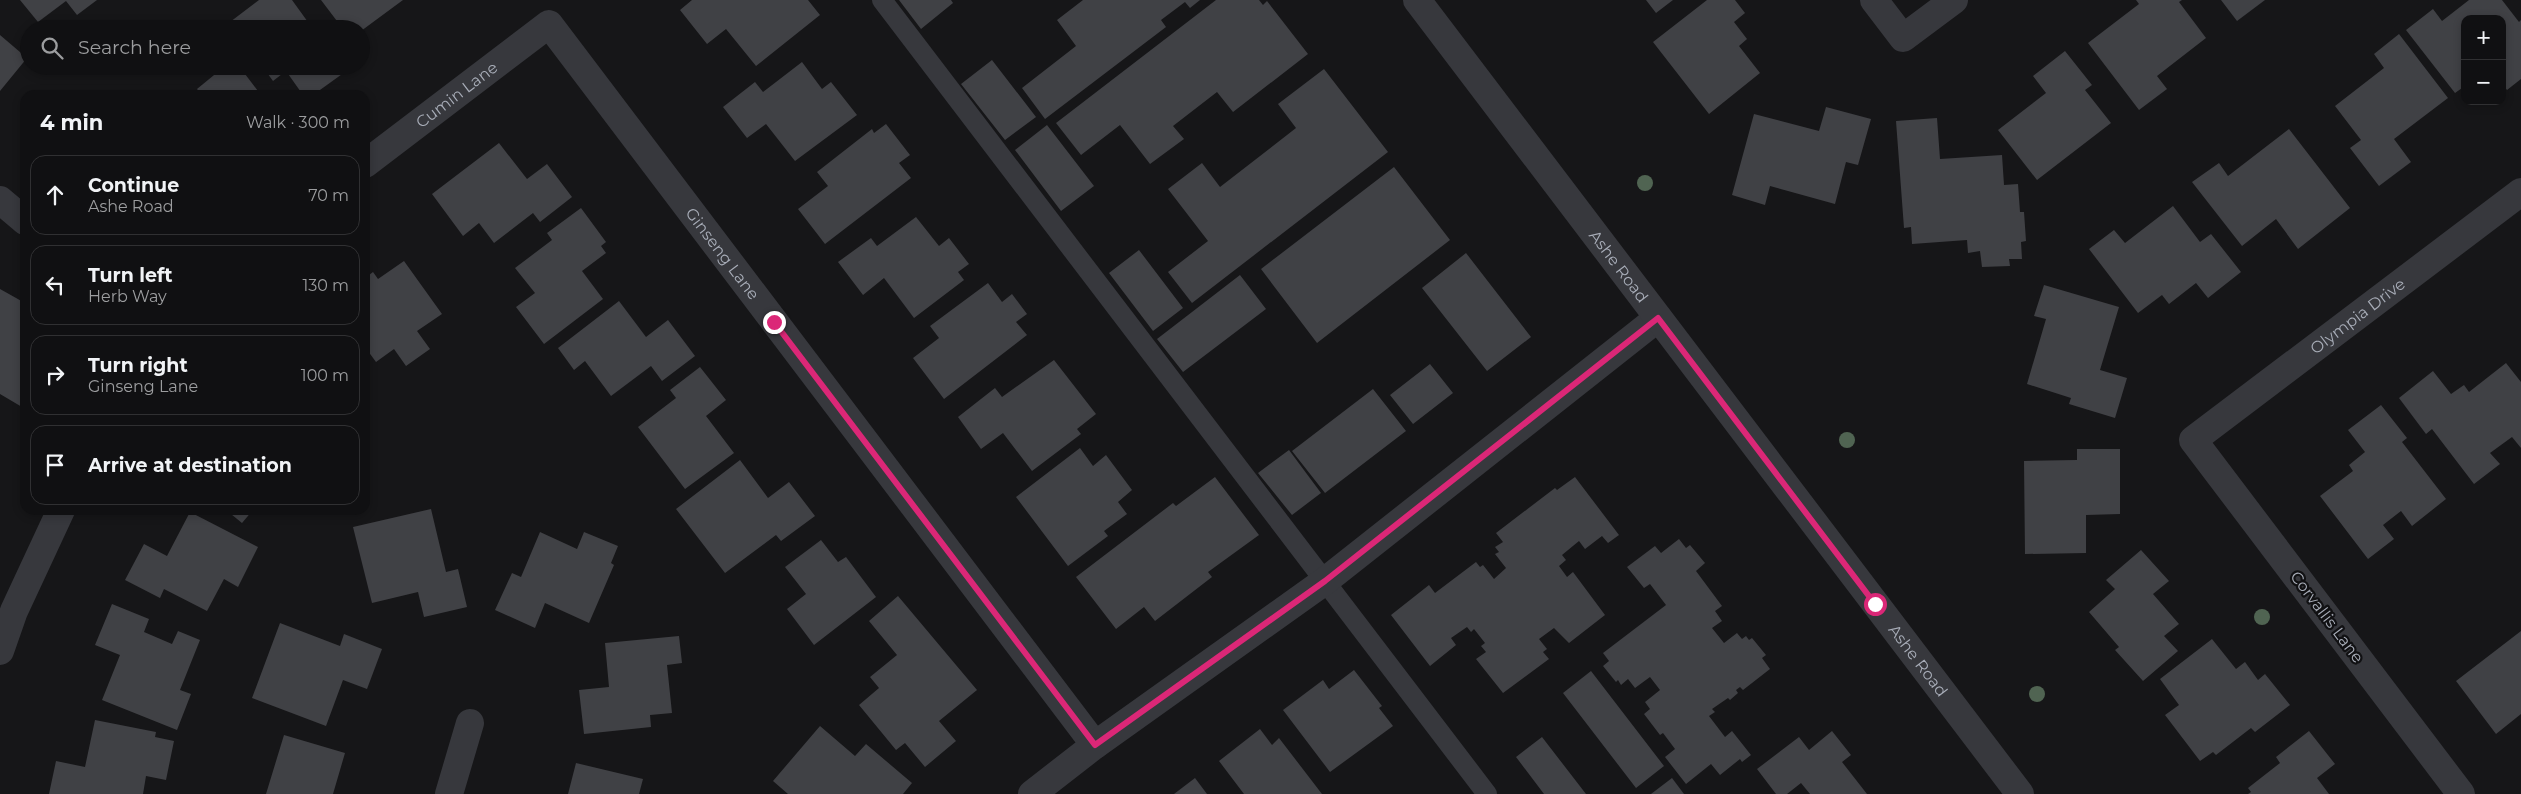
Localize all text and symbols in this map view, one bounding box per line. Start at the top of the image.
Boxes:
map controls [2461,15,2506,105]
button: + [2461,15,2506,60]
search box [20,20,370,75]
icon: search [38,34,66,62]
text: Search here [78,36,191,59]
street label: Cumin Lane [412,57,501,131]
button: − [2461,60,2506,105]
text: 4 min [40,110,103,135]
text: Walk · 300 m [246,113,350,132]
text: Continue [88,174,179,197]
icon: ahead [41,181,69,209]
text: 70 m [308,186,349,205]
text: Ashe Road [88,197,174,216]
street label: Ginseng Lane [682,204,764,303]
street label: Ashe Road [1585,226,1653,306]
text: Turn left [88,264,173,287]
icon: left [41,271,69,299]
street label: Olympia Drive [2306,274,2409,358]
text: 130 m [302,276,349,295]
text: Herb Way [88,287,167,306]
route end [763,311,786,334]
text: Turn right [88,354,188,377]
icon: right [41,361,69,389]
text: 100 m [301,366,349,385]
text: Ginseng Lane [88,377,198,396]
icon: arrive [41,451,69,479]
text: Arrive at destination [88,454,292,477]
street label: Corvallis Lane [2286,567,2368,667]
route start [1864,593,1887,616]
street label: Ashe Road [1885,620,1952,700]

